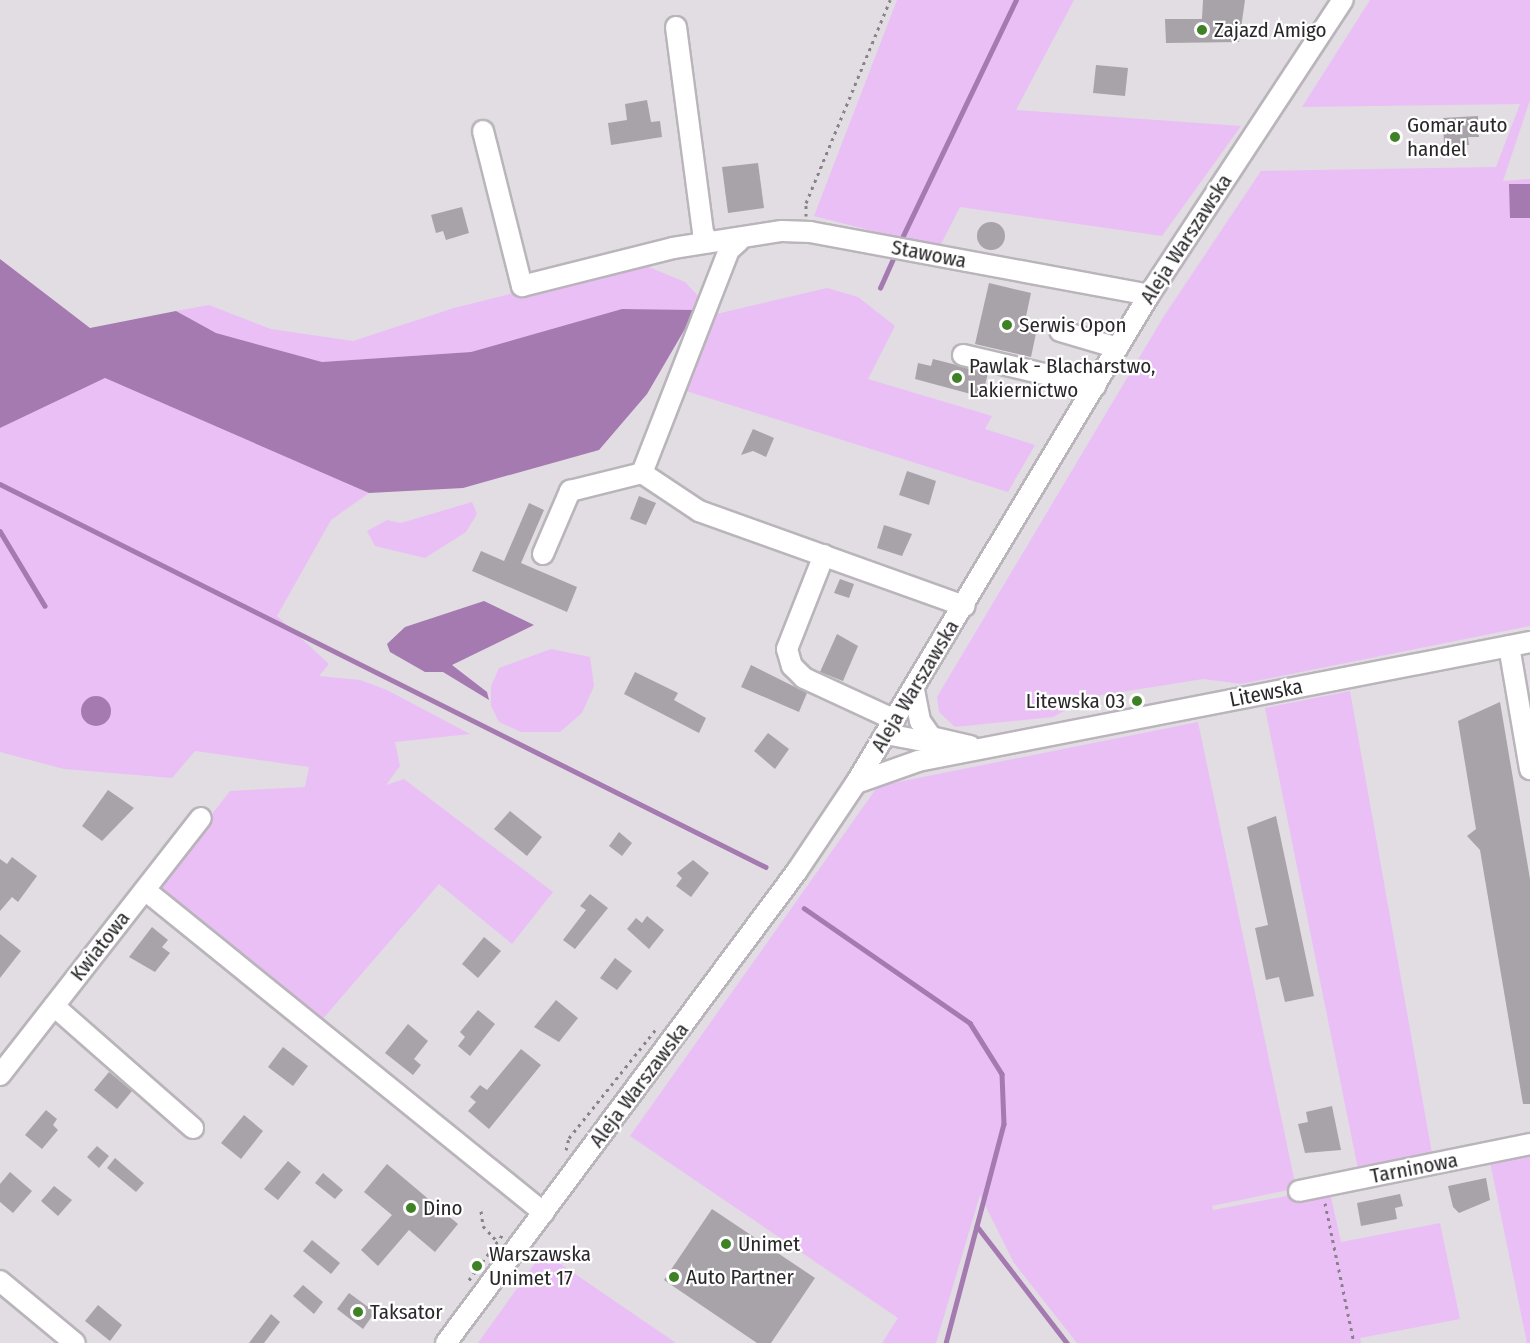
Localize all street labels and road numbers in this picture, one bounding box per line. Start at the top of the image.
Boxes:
street label: Aleja Warszawska [1135,169,1237,309]
street label: Stawowa [889,234,969,274]
street label: Aleja Warszawska [866,615,964,757]
street label: Litewska [1227,674,1305,712]
street label: Kwiatowa [65,906,135,986]
street label: Aleja Warszawska [584,1018,694,1152]
street label: Tarninowa [1368,1147,1460,1189]

